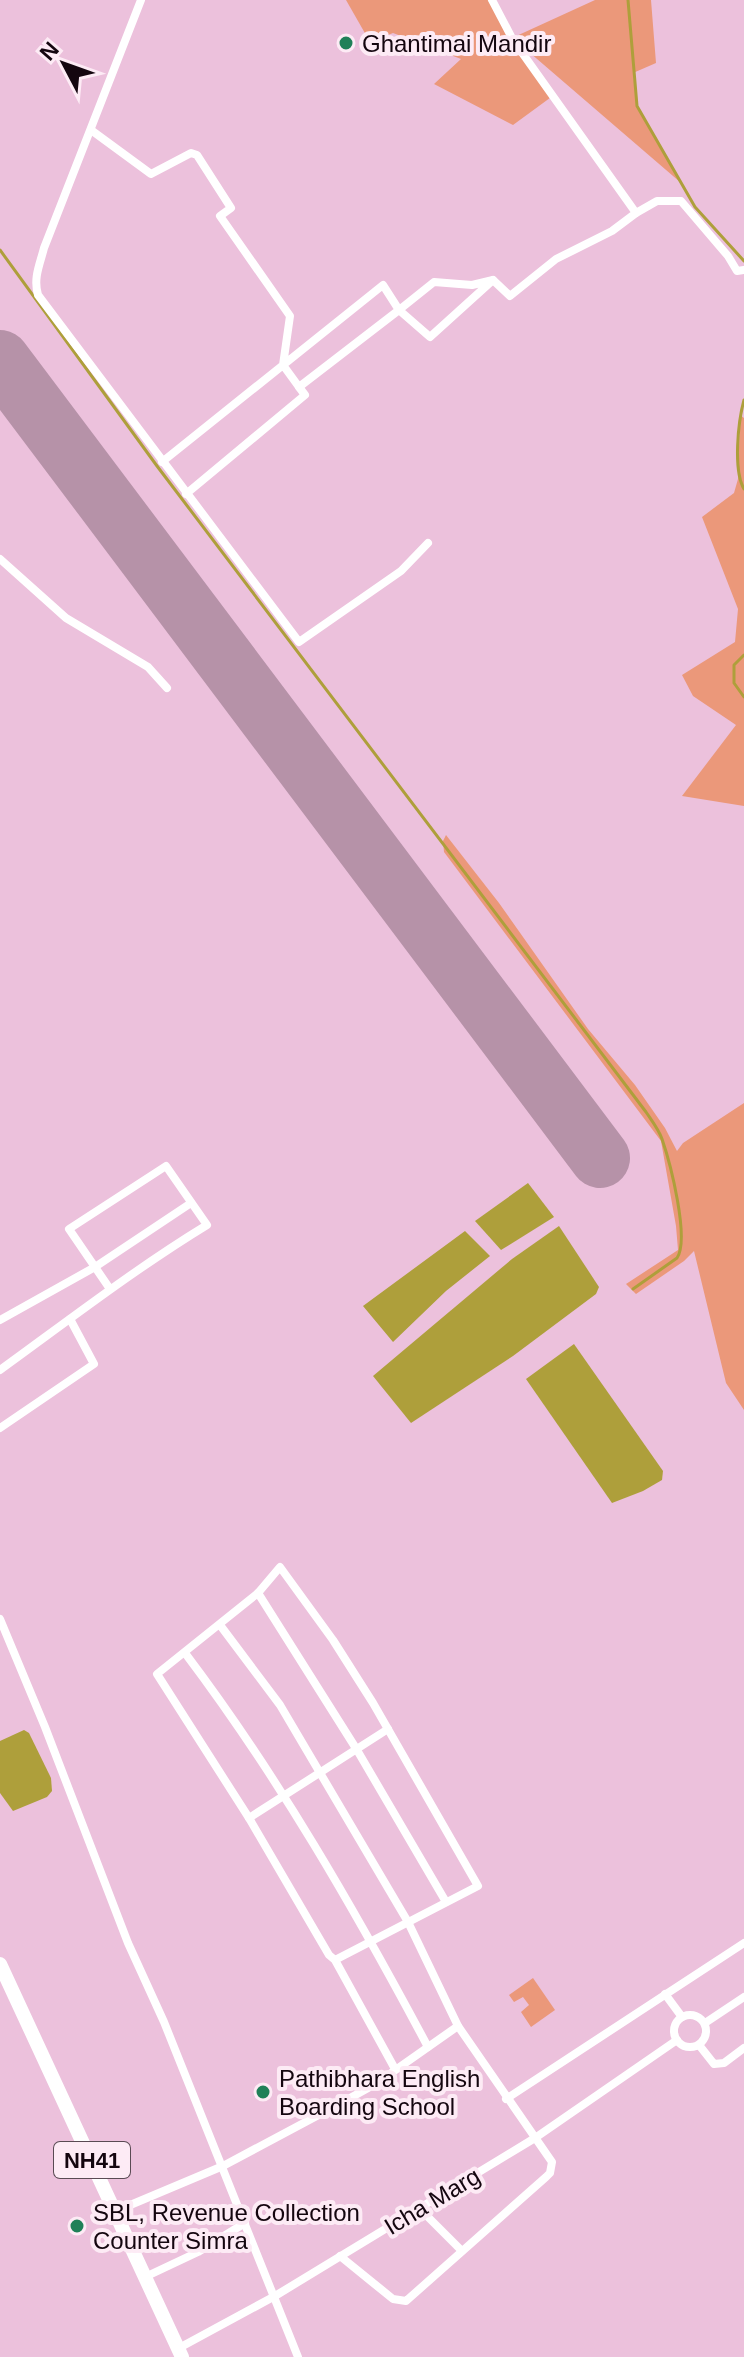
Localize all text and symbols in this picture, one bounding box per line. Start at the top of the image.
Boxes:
north arrow [24,24,104,104]
place label: Ghantimai Mandir [362,30,551,57]
marker: Ghantimai Mandir [337,34,355,52]
text: N [35,37,64,65]
place label: Pathibhara English Boarding School [279,2065,480,2120]
marker: Pathibhara English Boarding School [254,2083,272,2101]
road number: NH41 [54,2142,130,2178]
street label: Icha Marg [379,2162,485,2240]
place label: SBL, Revenue Collection Counter Simra [93,2199,360,2254]
marker: SBL, Revenue Collection Counter Simra [68,2217,86,2235]

